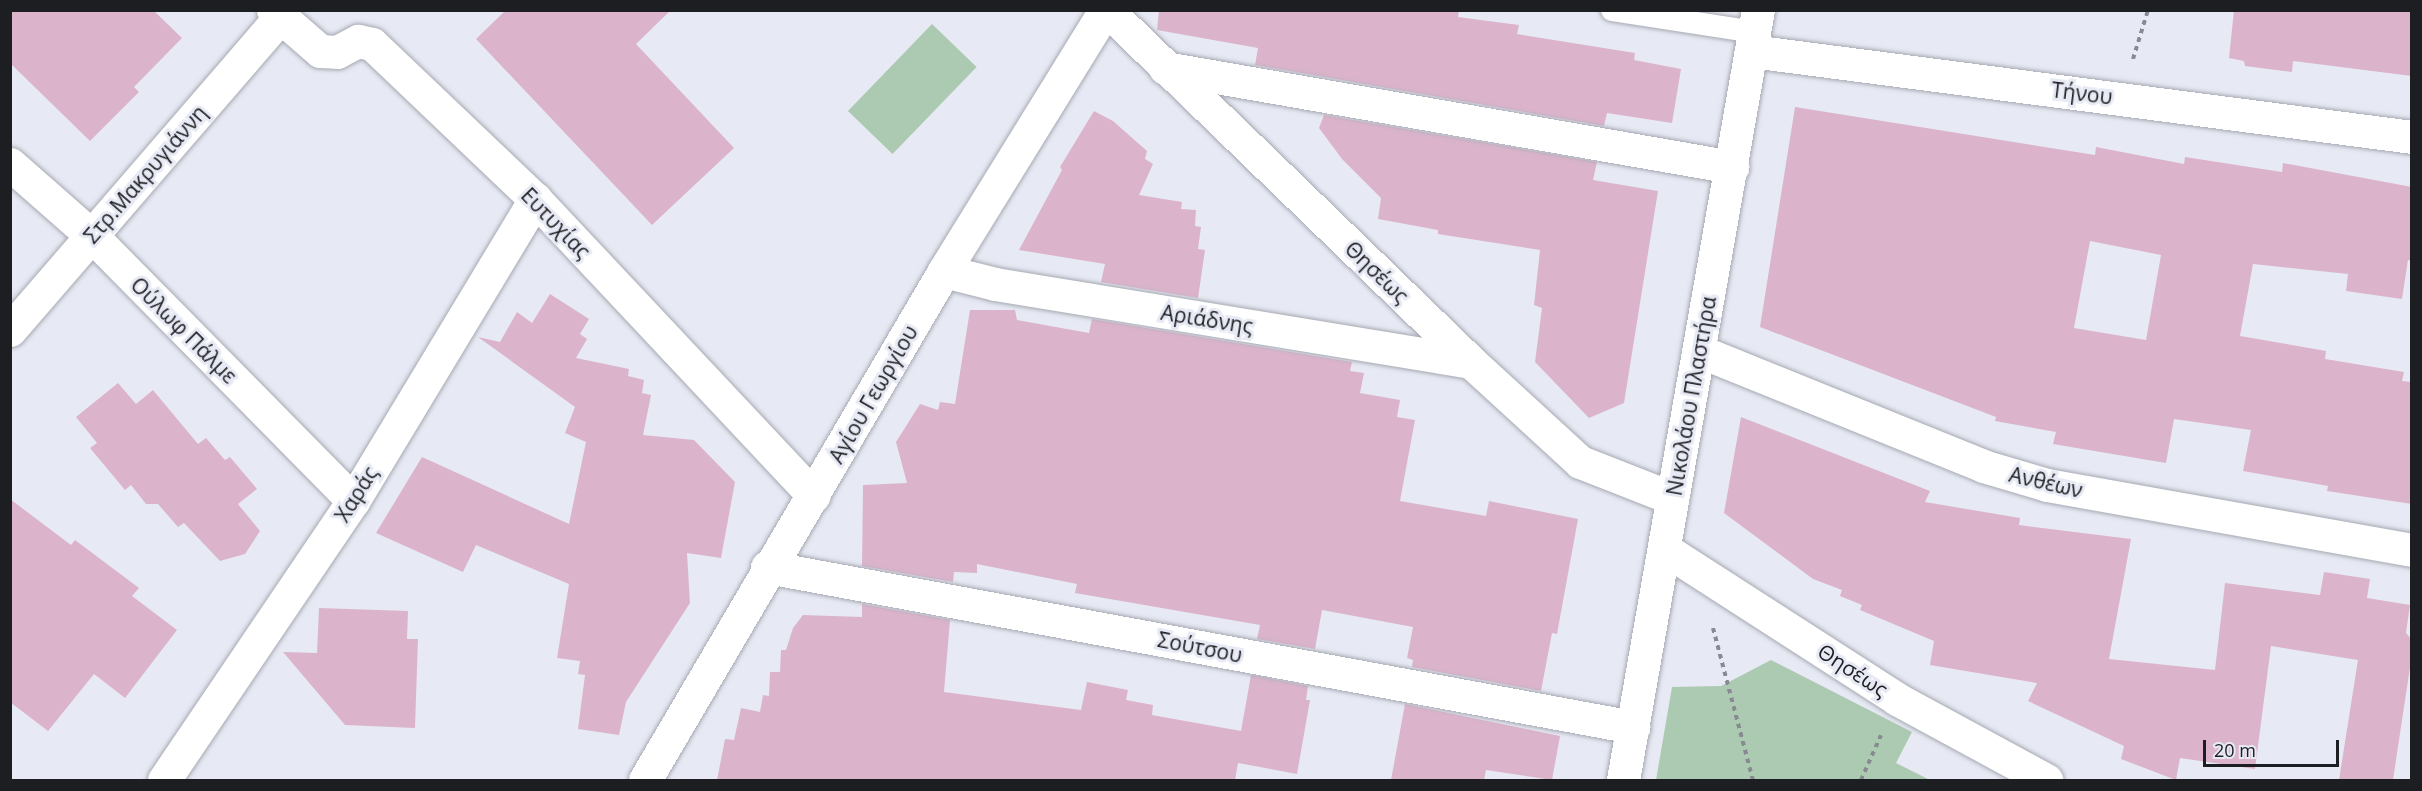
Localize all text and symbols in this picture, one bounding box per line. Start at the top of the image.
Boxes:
street label: Τήνου [2050,77,2114,109]
street label: Στρ.Μακρυγιάννη [78,100,212,248]
street label: Ευτυχίας [516,182,596,264]
street label: Θησέως [1340,236,1414,308]
street label: Ούλωφ Πάλμε [126,272,242,388]
street label: Νικολάου Πλαστήρα [1661,294,1721,498]
street label: Αριάδνης [1159,299,1255,339]
street label: Αγίου Γεωργίου [823,321,923,467]
street label: Ανθέων [2007,461,2085,503]
street label: Χαράς [329,462,383,526]
street label: Σούτσου [1156,626,1244,668]
street label: Θησέως [1813,638,1893,702]
scale bar [2206,728,2342,766]
text: 20 m [2214,738,2256,762]

